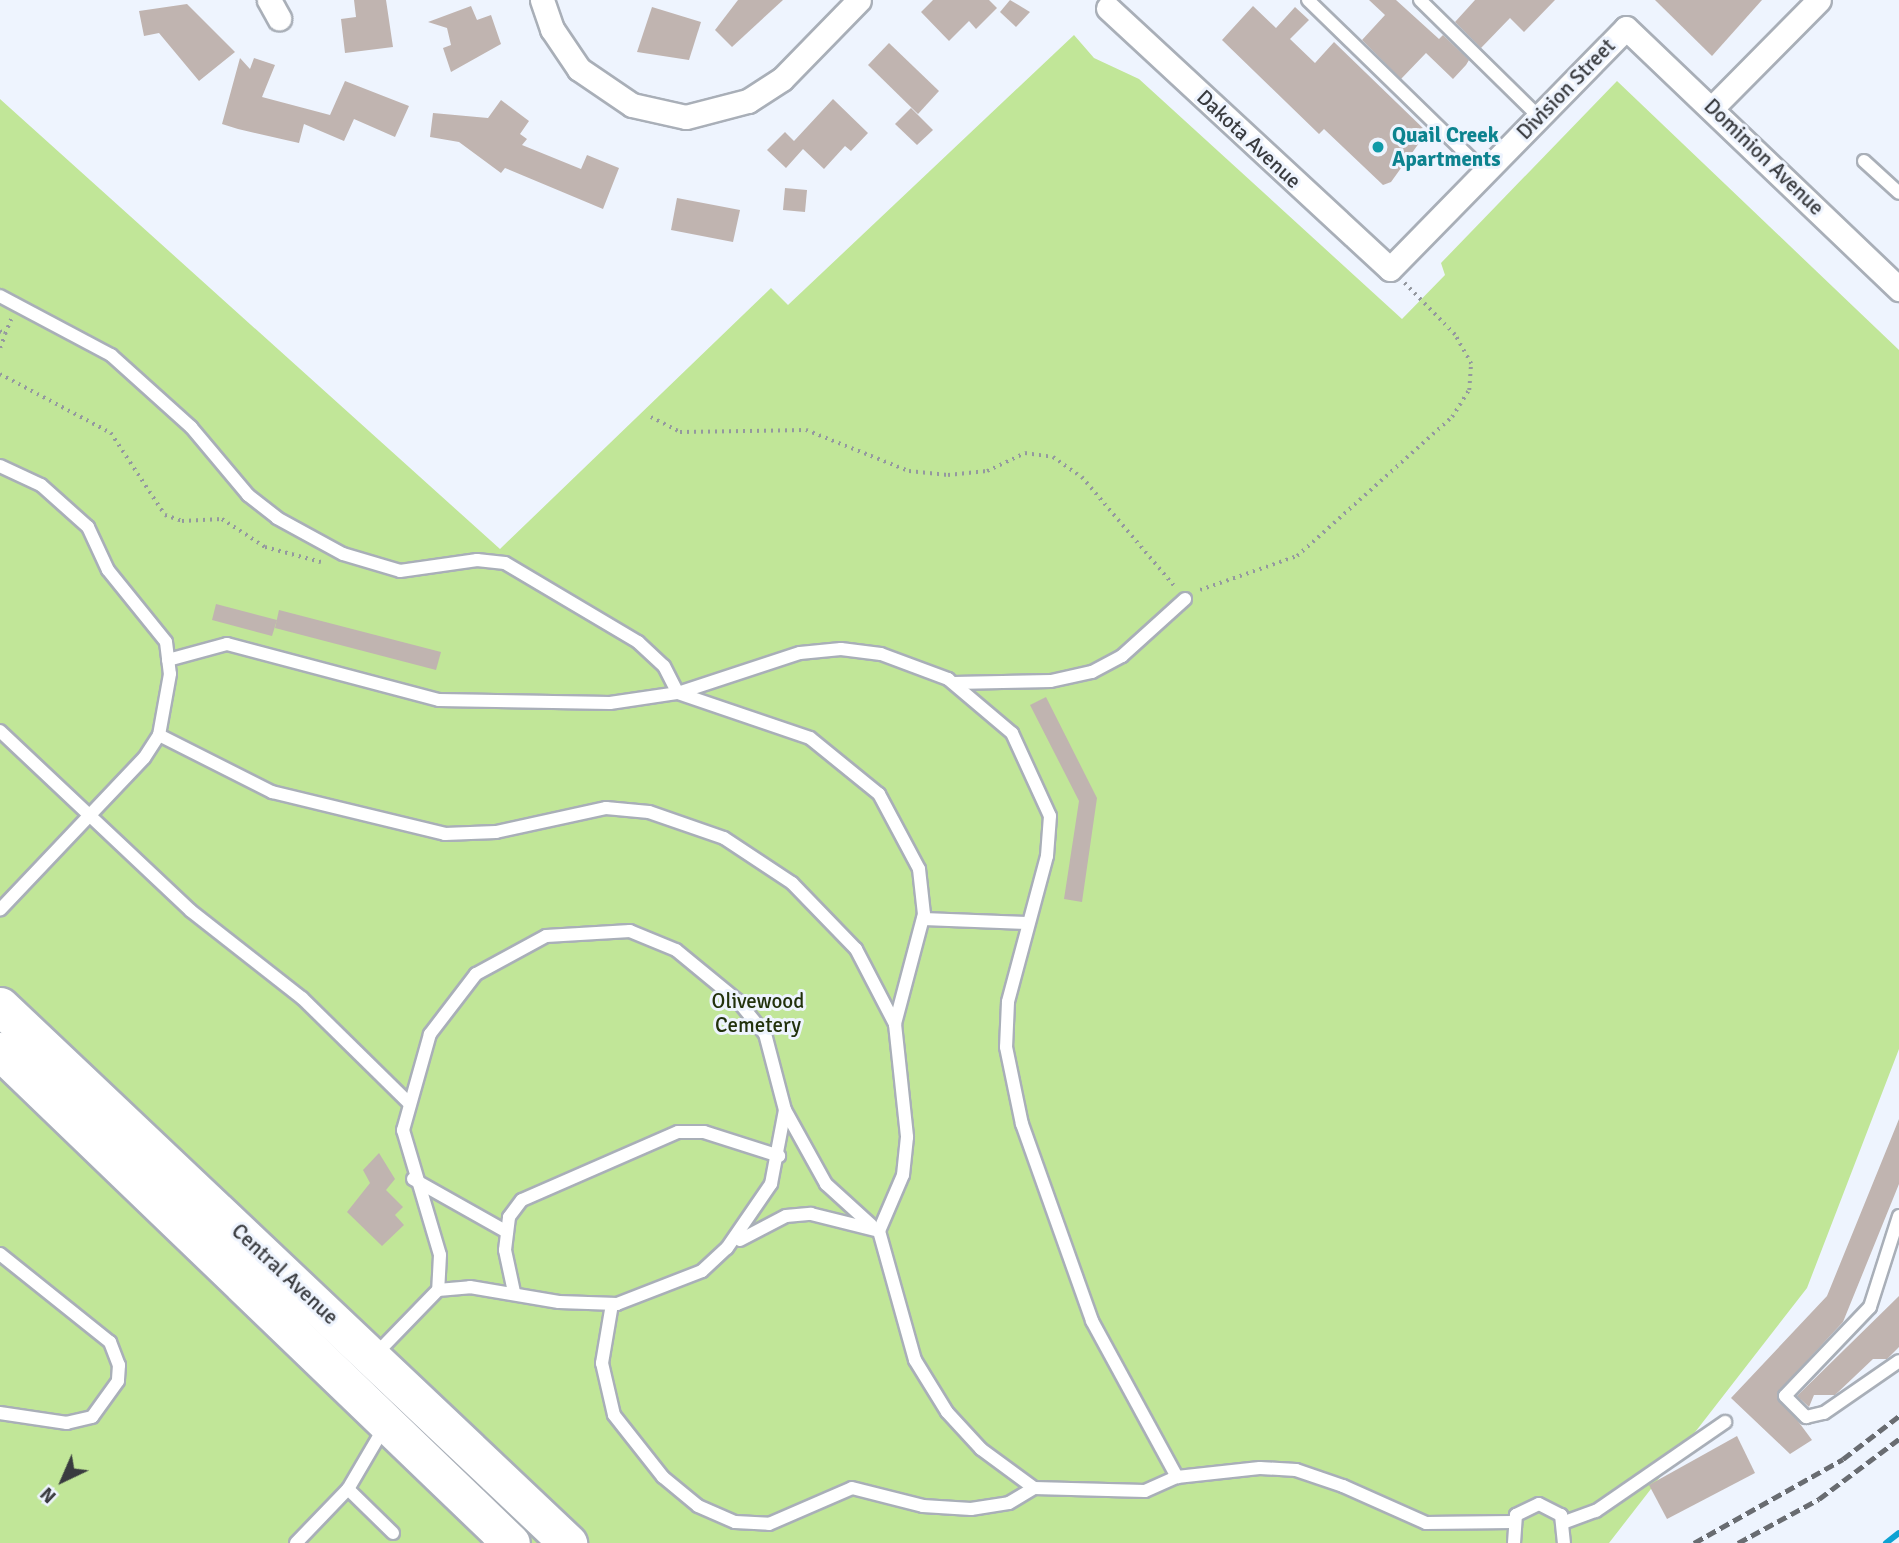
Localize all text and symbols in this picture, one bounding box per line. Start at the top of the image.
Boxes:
street label: Division Street [1512,33,1620,145]
street label: Dakota Avenue [1192,84,1306,194]
street label: Dominion Avenue [1699,93,1829,221]
place label: Quail Creek Apartments [1392,122,1501,172]
marker: Quail Creek Apartments [1370,139,1386,155]
park label: Olivewood Cemetery [712,988,804,1038]
street label: Central Avenue [226,1218,344,1330]
north arrow [28,1445,98,1515]
text: N [35,1482,62,1508]

